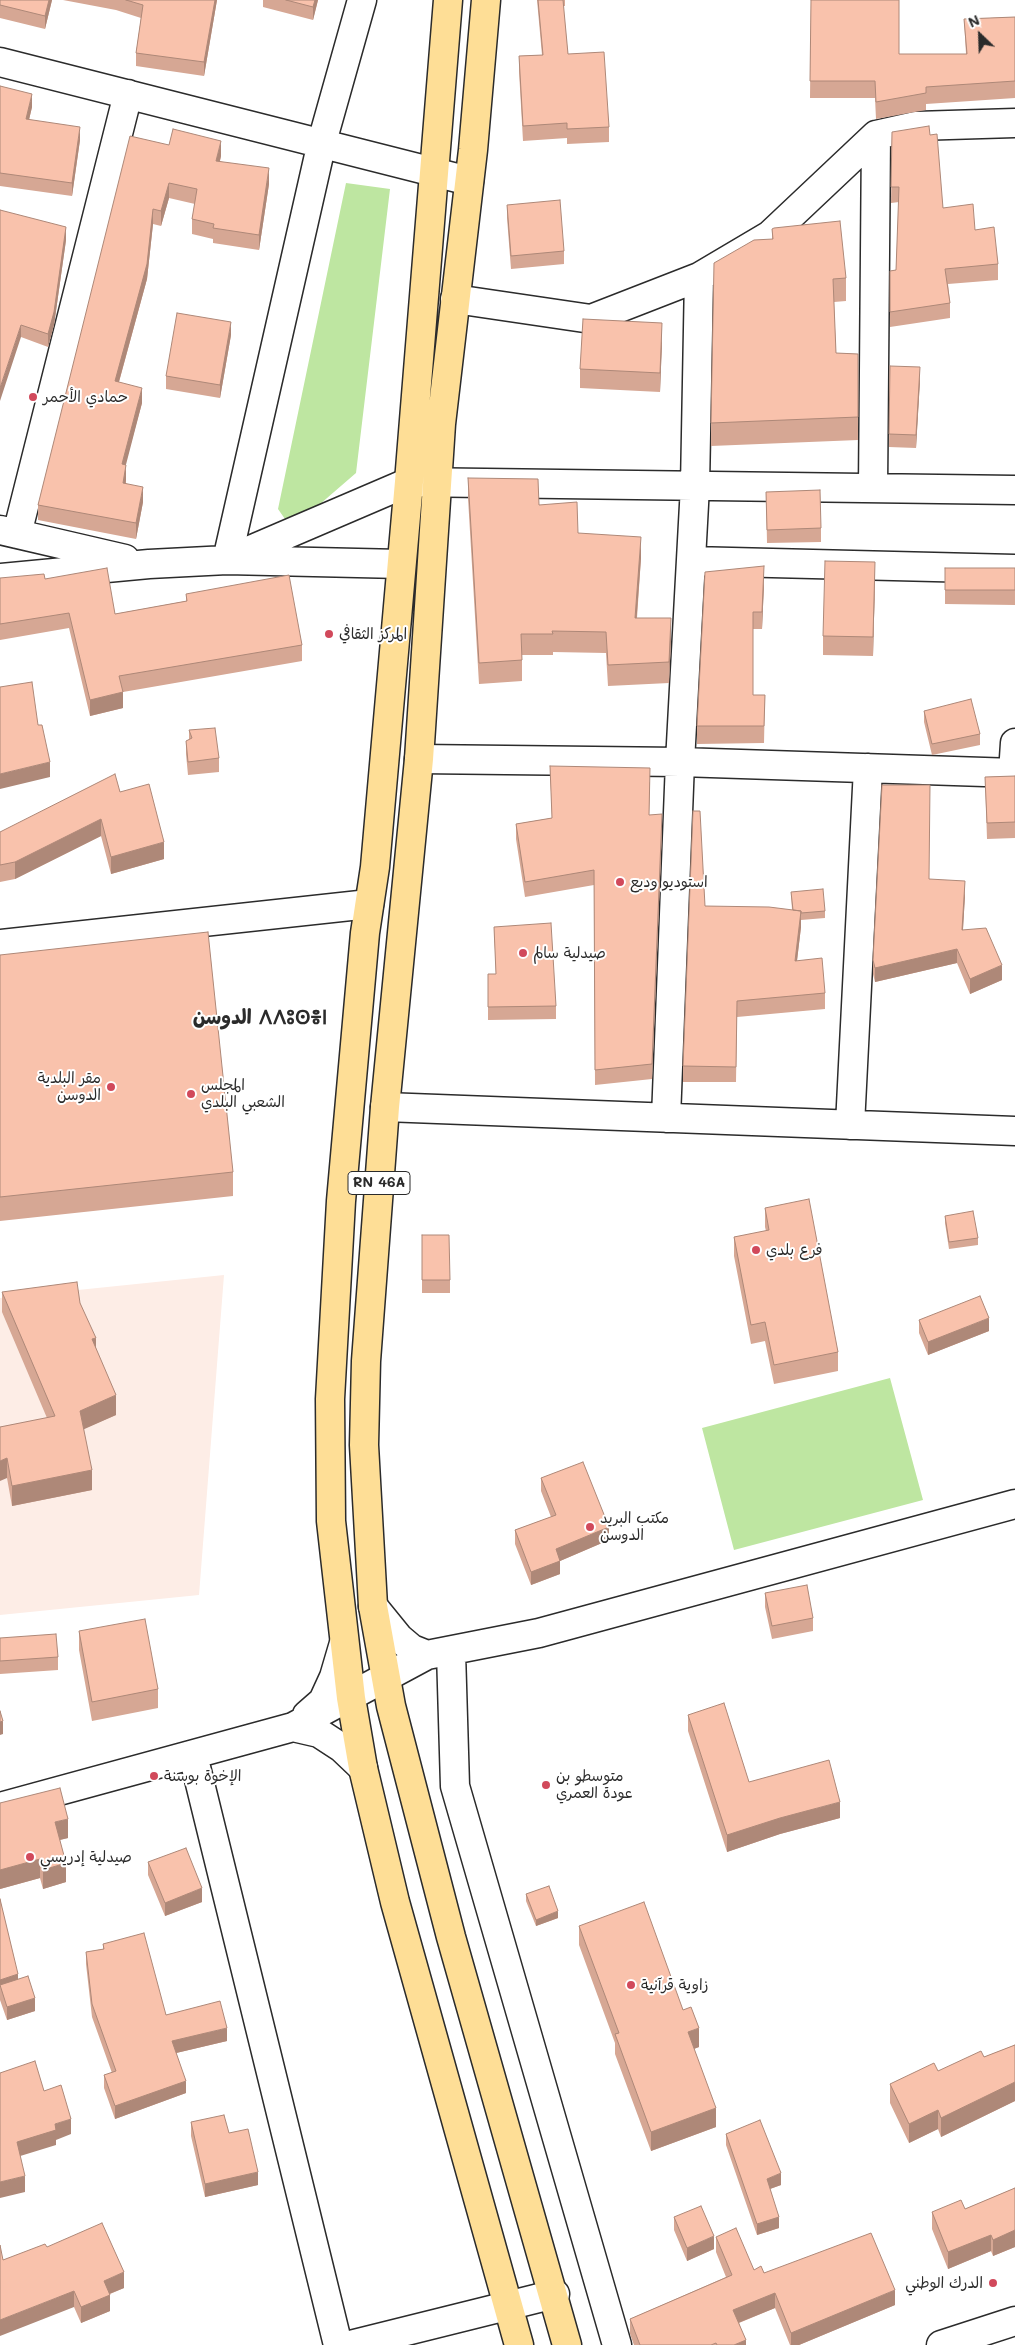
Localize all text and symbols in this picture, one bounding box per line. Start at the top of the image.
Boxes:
north arrow [955,10,1005,60]
text: N [965,10,982,32]
place label: حمادي الأحمر [43,388,128,406]
marker: حمادي الأحمر [27,391,39,403]
place label: المركز الثقافي [339,625,407,643]
marker: المركز الثقافي [323,628,335,640]
place label: استوديو وديع [630,873,708,891]
marker: استوديو وديع [614,876,626,888]
place label: صيدلية سالم [533,944,606,962]
marker: صيدلية سالم [517,947,529,959]
district label: الدوسن ⴷⴷⵓⵙⴻⵏ [193,1006,327,1030]
place label: مقر البلدية الدوسن [38,1069,101,1104]
place label: المجلس الشعبي البلدي [201,1076,285,1111]
marker: مقر البلدية الدوسن [105,1081,117,1093]
marker: المجلس الشعبي البلدي [185,1088,197,1100]
road number: RN 46A [348,1172,410,1194]
place label: فرع بلدي [766,1241,822,1259]
marker: فرع بلدي [750,1244,762,1256]
place label: مكتب البريد الدوسن [600,1509,669,1544]
marker: مكتب البريد الدوسن [584,1521,596,1533]
place label: الإخوة بوسنة [164,1767,241,1785]
place label: متوسطو بن عودة العمري [556,1767,633,1802]
marker: الإخوة بوسنة [148,1770,160,1782]
marker: متوسطو بن عودة العمري [540,1779,552,1791]
place label: صيدلية إدريسي [40,1848,132,1866]
marker: صيدلية إدريسي [24,1851,36,1863]
place label: زاوية قرآنية [641,1976,708,1994]
marker: زاوية قرآنية [625,1979,637,1991]
place label: الدرك الوطني [905,2274,983,2292]
marker: الدرك الوطني [987,2277,999,2289]

